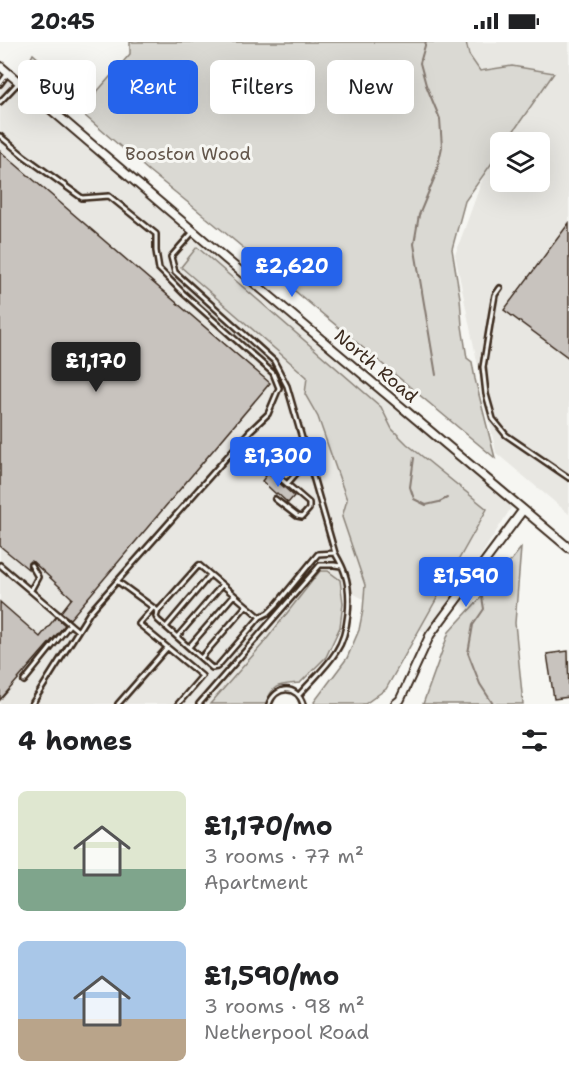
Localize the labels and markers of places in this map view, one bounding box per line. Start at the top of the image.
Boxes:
pin: £2,620 [243,247,341,298]
pin: £1,170 [47,342,145,393]
pin: £1,300 [229,437,327,488]
pin: £1,590 [417,557,515,608]

